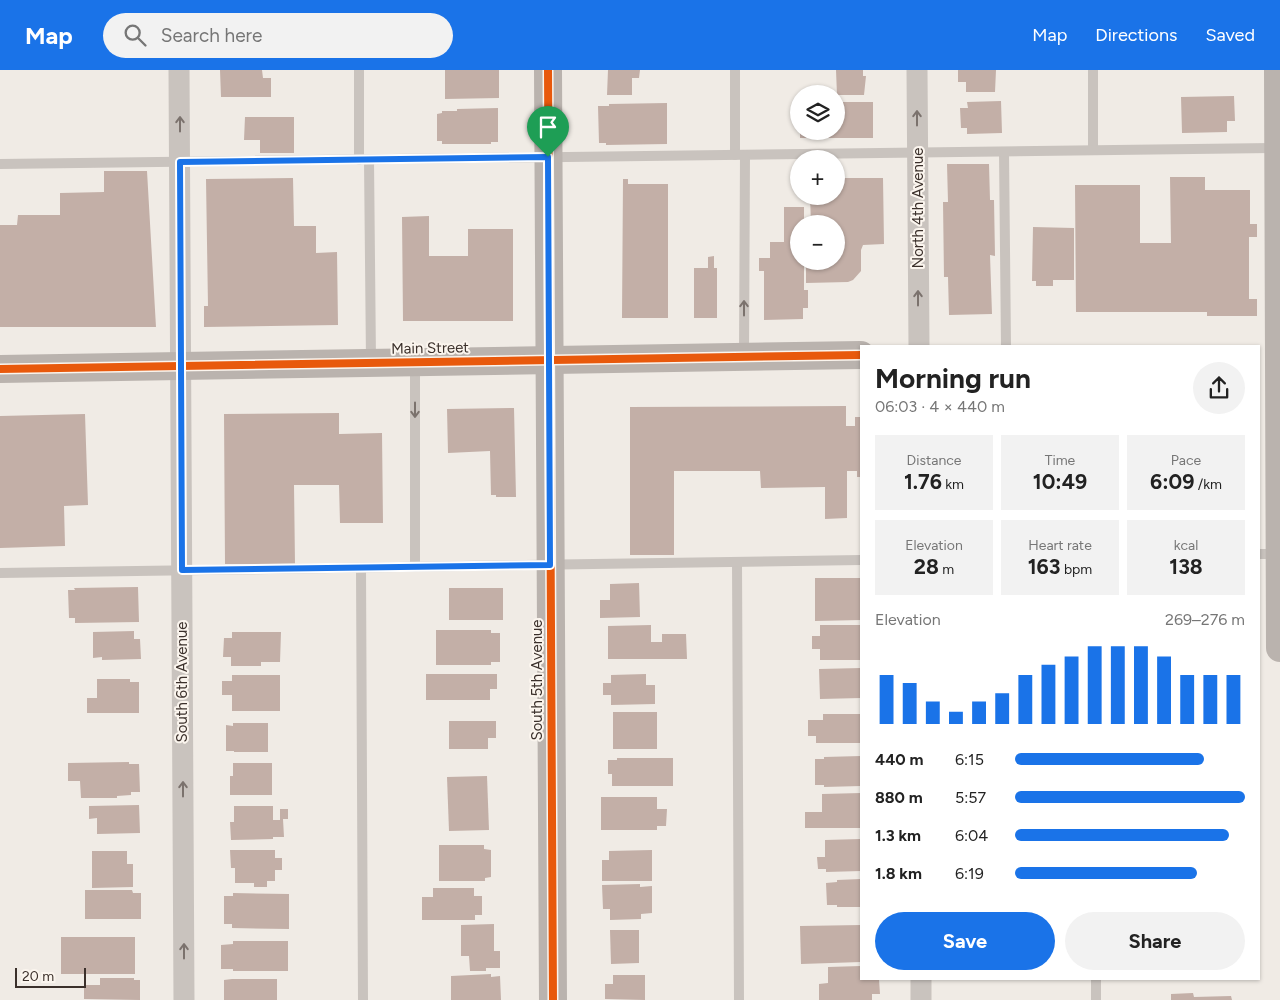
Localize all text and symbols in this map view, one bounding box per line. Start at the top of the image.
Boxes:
search box [103,13,453,58]
text: Map [25,21,73,50]
icon: search [121,21,149,49]
text: Search here [161,24,262,47]
text: Map [1032,24,1067,46]
text: Directions [1095,24,1177,46]
text: Saved [1205,24,1255,46]
map controls [790,85,845,270]
button: layers [790,85,845,140]
pin [527,106,569,157]
one-way arrow [912,110,922,126]
icon: arrive [534,113,562,141]
one-way arrow [175,116,185,132]
street label: North 4th Avenue [909,148,927,268]
button: + [790,150,845,205]
button: − [790,215,845,270]
one-way arrow [913,290,923,306]
one-way arrow [739,300,749,316]
street label: Main Street [391,338,469,358]
text: Morning run [875,361,1031,395]
button: share [1193,362,1245,414]
text: 06:03 · 4 × 440 m [875,397,1005,416]
one-way arrow [410,402,420,418]
text: Distance [907,452,961,469]
text: Time [1045,452,1075,469]
text: Pace [1171,452,1201,469]
text: 1.76 [904,469,942,494]
text: 10:49 [1033,469,1087,494]
text: 6:09 [1150,469,1194,494]
text: km [942,476,964,493]
text: /km [1194,476,1222,493]
text: Elevation [905,537,963,554]
text: Heart rate [1028,537,1092,554]
text: kcal [1174,537,1198,554]
text: 28 [914,554,939,579]
text: 163 [1028,554,1060,579]
text: 138 [1169,554,1203,579]
text: m [939,561,954,578]
text: bpm [1060,561,1092,578]
text: Elevation [875,610,941,629]
text: 269–276 m [1165,610,1245,629]
street label: South 5th Avenue [528,619,546,741]
street label: South 6th Avenue [173,622,191,743]
text: 440 m [875,750,923,769]
text: 6:15 [955,750,984,769]
one-way arrow [178,781,188,798]
text: 880 m [875,788,923,807]
text: 5:57 [955,788,986,807]
text: 1.3 km [875,826,921,845]
text: 6:04 [955,826,988,845]
text: 1.8 km [875,864,922,883]
text: 6:19 [955,864,984,883]
button: Save [875,912,1055,970]
button: Share [1065,912,1245,970]
one-way arrow [179,944,188,960]
scale bar [15,965,86,988]
text: 20 m [22,968,54,985]

